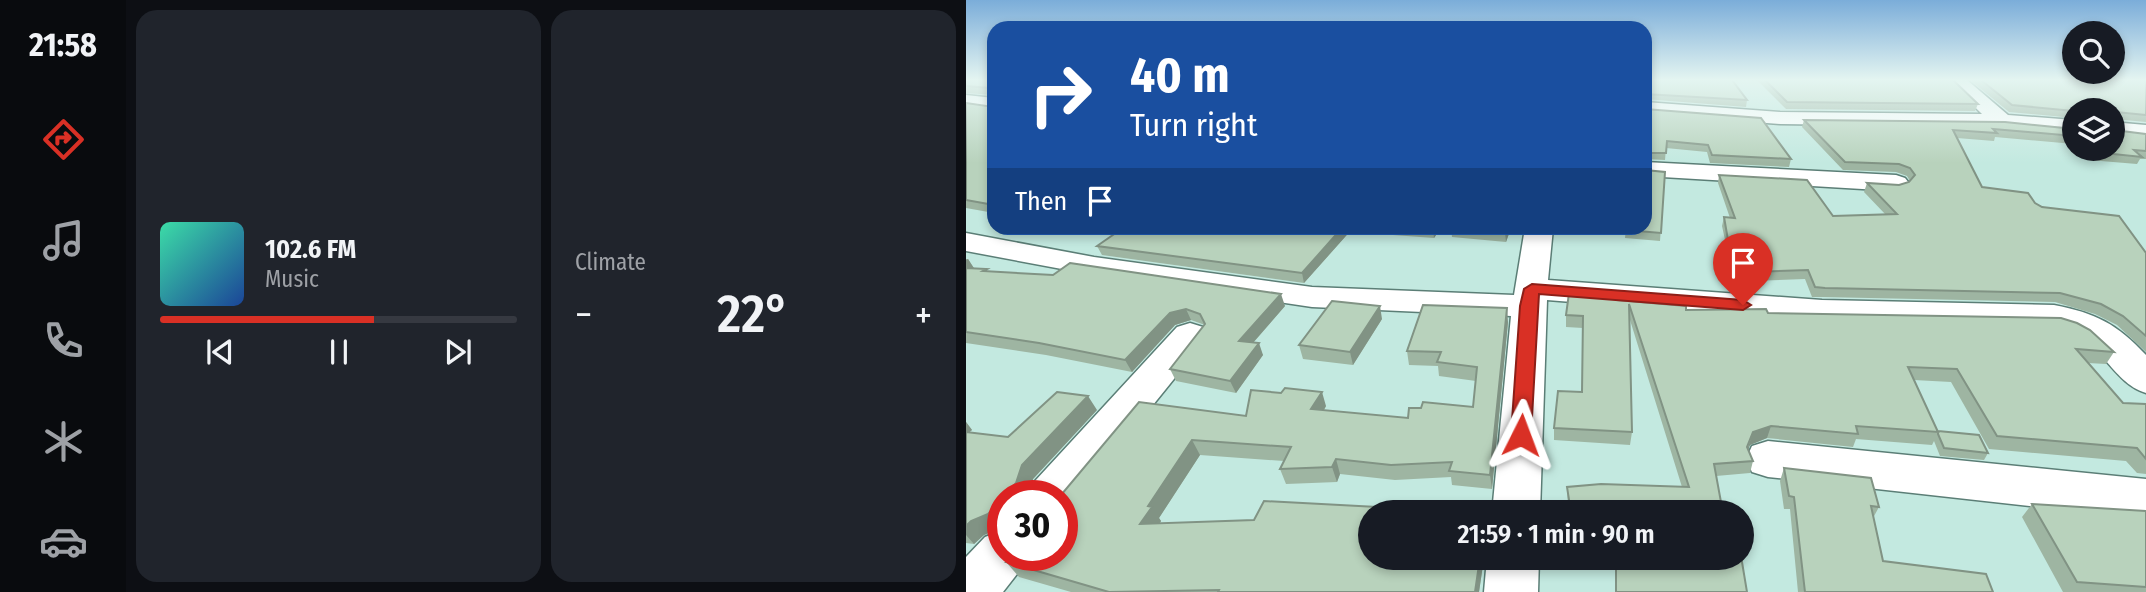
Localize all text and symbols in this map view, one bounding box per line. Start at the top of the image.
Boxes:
map controls [2062,21,2125,161]
button: search [2062,21,2125,84]
text: 21:58 [29,26,97,64]
text: 40 m [1130,46,1230,105]
icon: right [1015,49,1106,140]
button: layers [2062,98,2125,161]
text: Turn right [1130,106,1257,144]
icon: directions [39,115,88,164]
icon: arrive [1081,182,1119,220]
text: Then [1015,186,1067,217]
icon: music [39,216,88,265]
pin [1713,233,1773,305]
text: 102.6 FM [265,234,356,265]
icon: arrive [1724,244,1762,282]
text: Climate [575,248,646,276]
text: Music [265,265,319,293]
text: 22° [717,283,789,346]
text: − [575,292,592,338]
text: + [915,292,932,338]
icon: phone [39,316,88,365]
icon: previous [201,333,239,371]
icon: pause [320,333,358,371]
icon: next [439,333,477,371]
position arrow [1484,398,1558,472]
icon: climate [39,417,88,466]
speed limit sign: 30 [987,480,1078,571]
icon: car [39,517,88,566]
text: 21:59 · 1 min · 90 m [1457,519,1655,550]

